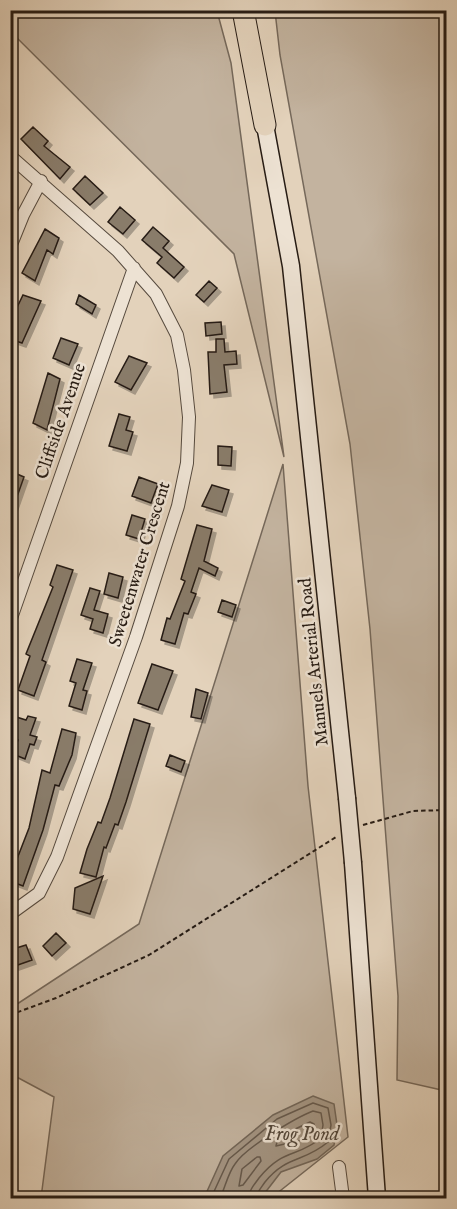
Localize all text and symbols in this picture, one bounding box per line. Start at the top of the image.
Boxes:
street label: Cliffside Avenue [31,360,92,483]
street label: Sweetenwater Crescent [104,479,176,650]
street label: Manuels Arterial Road [294,576,335,747]
water label: Frog Pond [265,1122,341,1148]

